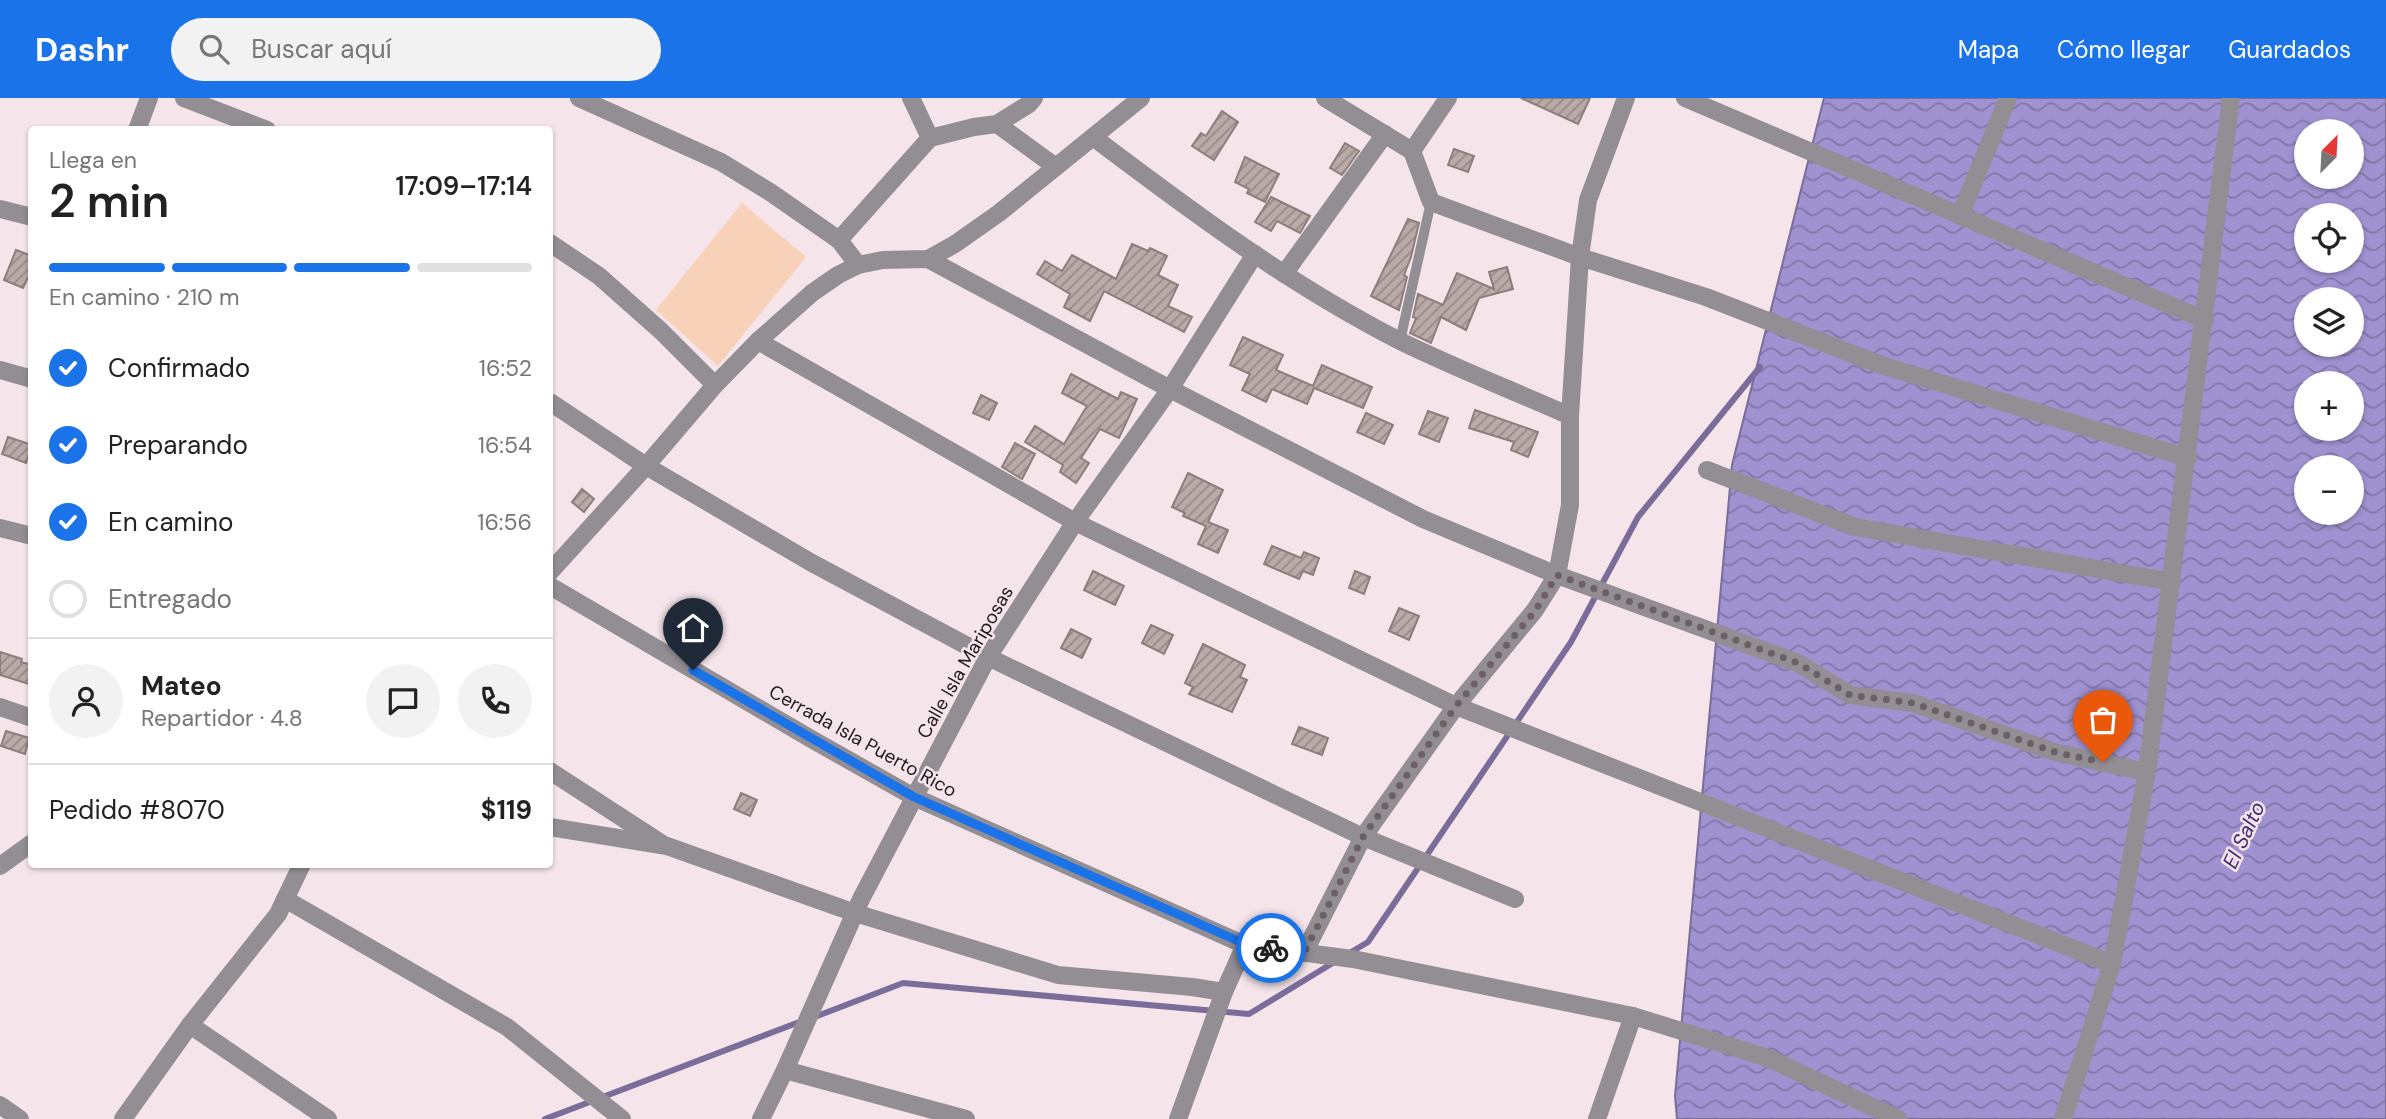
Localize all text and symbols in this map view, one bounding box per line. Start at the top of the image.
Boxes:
search box [171,18,661,81]
text: Dashr [35,28,129,71]
icon: search [195,30,233,68]
text: Buscar aquí [251,32,391,66]
text: Mapa [1958,34,2019,65]
text: Cómo llegar [2057,34,2190,65]
text: Guardados [2228,34,2351,65]
north arrow [2294,119,2364,189]
map controls [2294,119,2364,525]
text: Llega en [49,145,137,175]
text: 17:09–17:14 [395,169,532,203]
text: 2 min [49,171,169,231]
button: locate [2294,203,2364,273]
text: En camino · 210 m [49,282,239,312]
button: layers [2294,287,2364,357]
icon: check [49,349,87,387]
text: Confirmado [108,351,250,385]
text: 16:52 [479,353,532,383]
button: + [2294,371,2364,441]
icon: check [49,426,87,464]
text: Preparando [108,428,248,462]
text: 16:54 [478,430,532,460]
button: − [2294,455,2364,525]
icon: check [49,503,87,541]
text: En camino [108,505,233,539]
text: 16:56 [477,507,532,537]
street label: Calle Isla Mariposas [911,581,1019,743]
text: Entregado [108,582,232,616]
pin [663,598,723,670]
icon: home [674,609,712,647]
button: person [49,664,123,738]
button: chat [366,664,440,738]
button: phone [458,664,532,738]
text: Mateo [141,669,222,703]
street label: Cerrada Isla Puerto Rico [765,679,961,803]
pin [2073,690,2133,762]
icon: bag [2084,701,2122,739]
text: Repartidor · 4.8 [141,703,303,733]
text: Pedido #8070 [49,793,225,827]
text: $119 [481,793,532,827]
water label: El Salto [2216,797,2272,873]
courier [1236,913,1306,983]
icon: bike [1252,929,1290,967]

